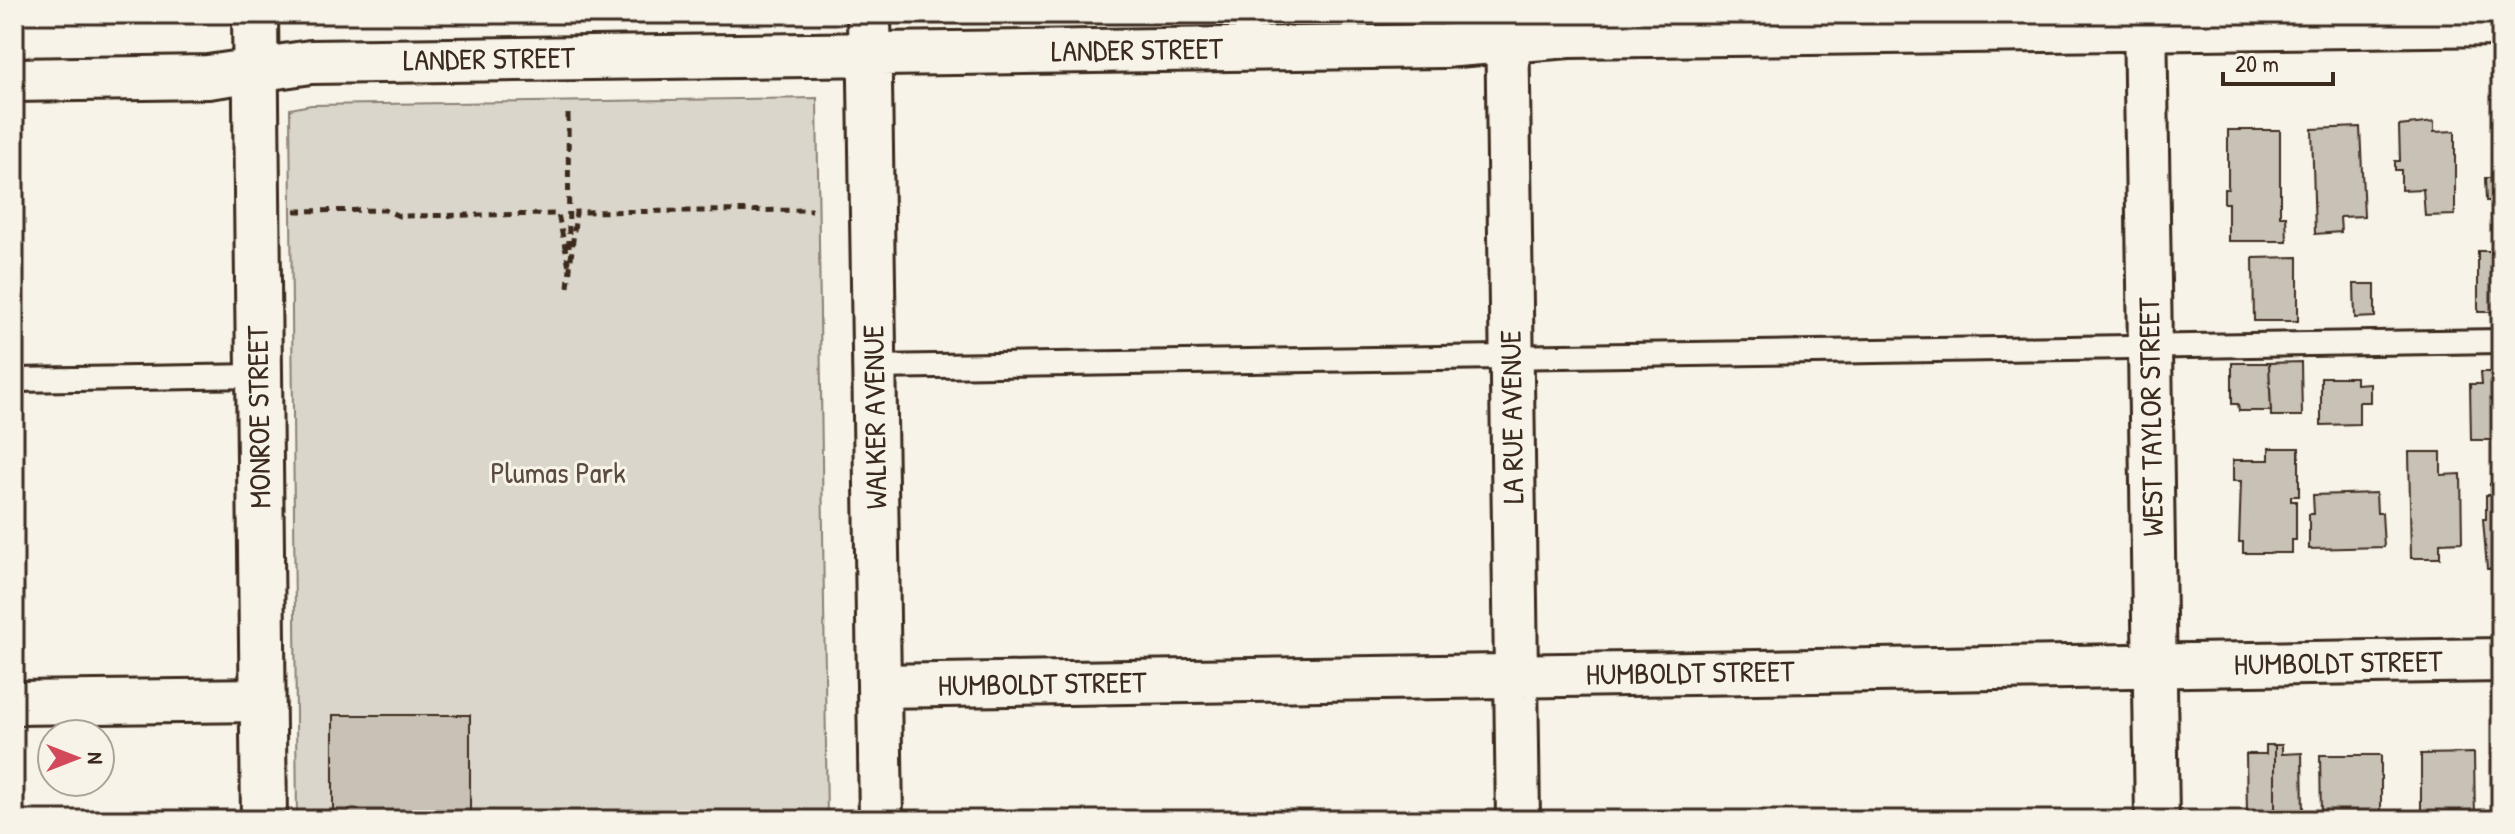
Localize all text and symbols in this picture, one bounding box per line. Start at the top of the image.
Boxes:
street label: LANDER STREET [1051,27,1224,70]
street label: LANDER STREET [403,36,576,79]
scale bar [2223,36,2333,86]
text: 20 m [2235,47,2279,79]
street label: WEST TAYLOR STREET [2128,296,2172,537]
street label: MONROE STREET [236,324,280,509]
street label: WALKER AVENUE [852,325,896,509]
street label: LA RUE AVENUE [1489,330,1533,504]
park label: Plumas Park [490,452,626,492]
street label: HUMBOLDT STREET [2233,640,2444,684]
street label: HUMBOLDT STREET [1585,650,1796,694]
street label: HUMBOLDT STREET [937,661,1148,705]
north arrow [36,718,116,798]
text: N [81,752,111,764]

